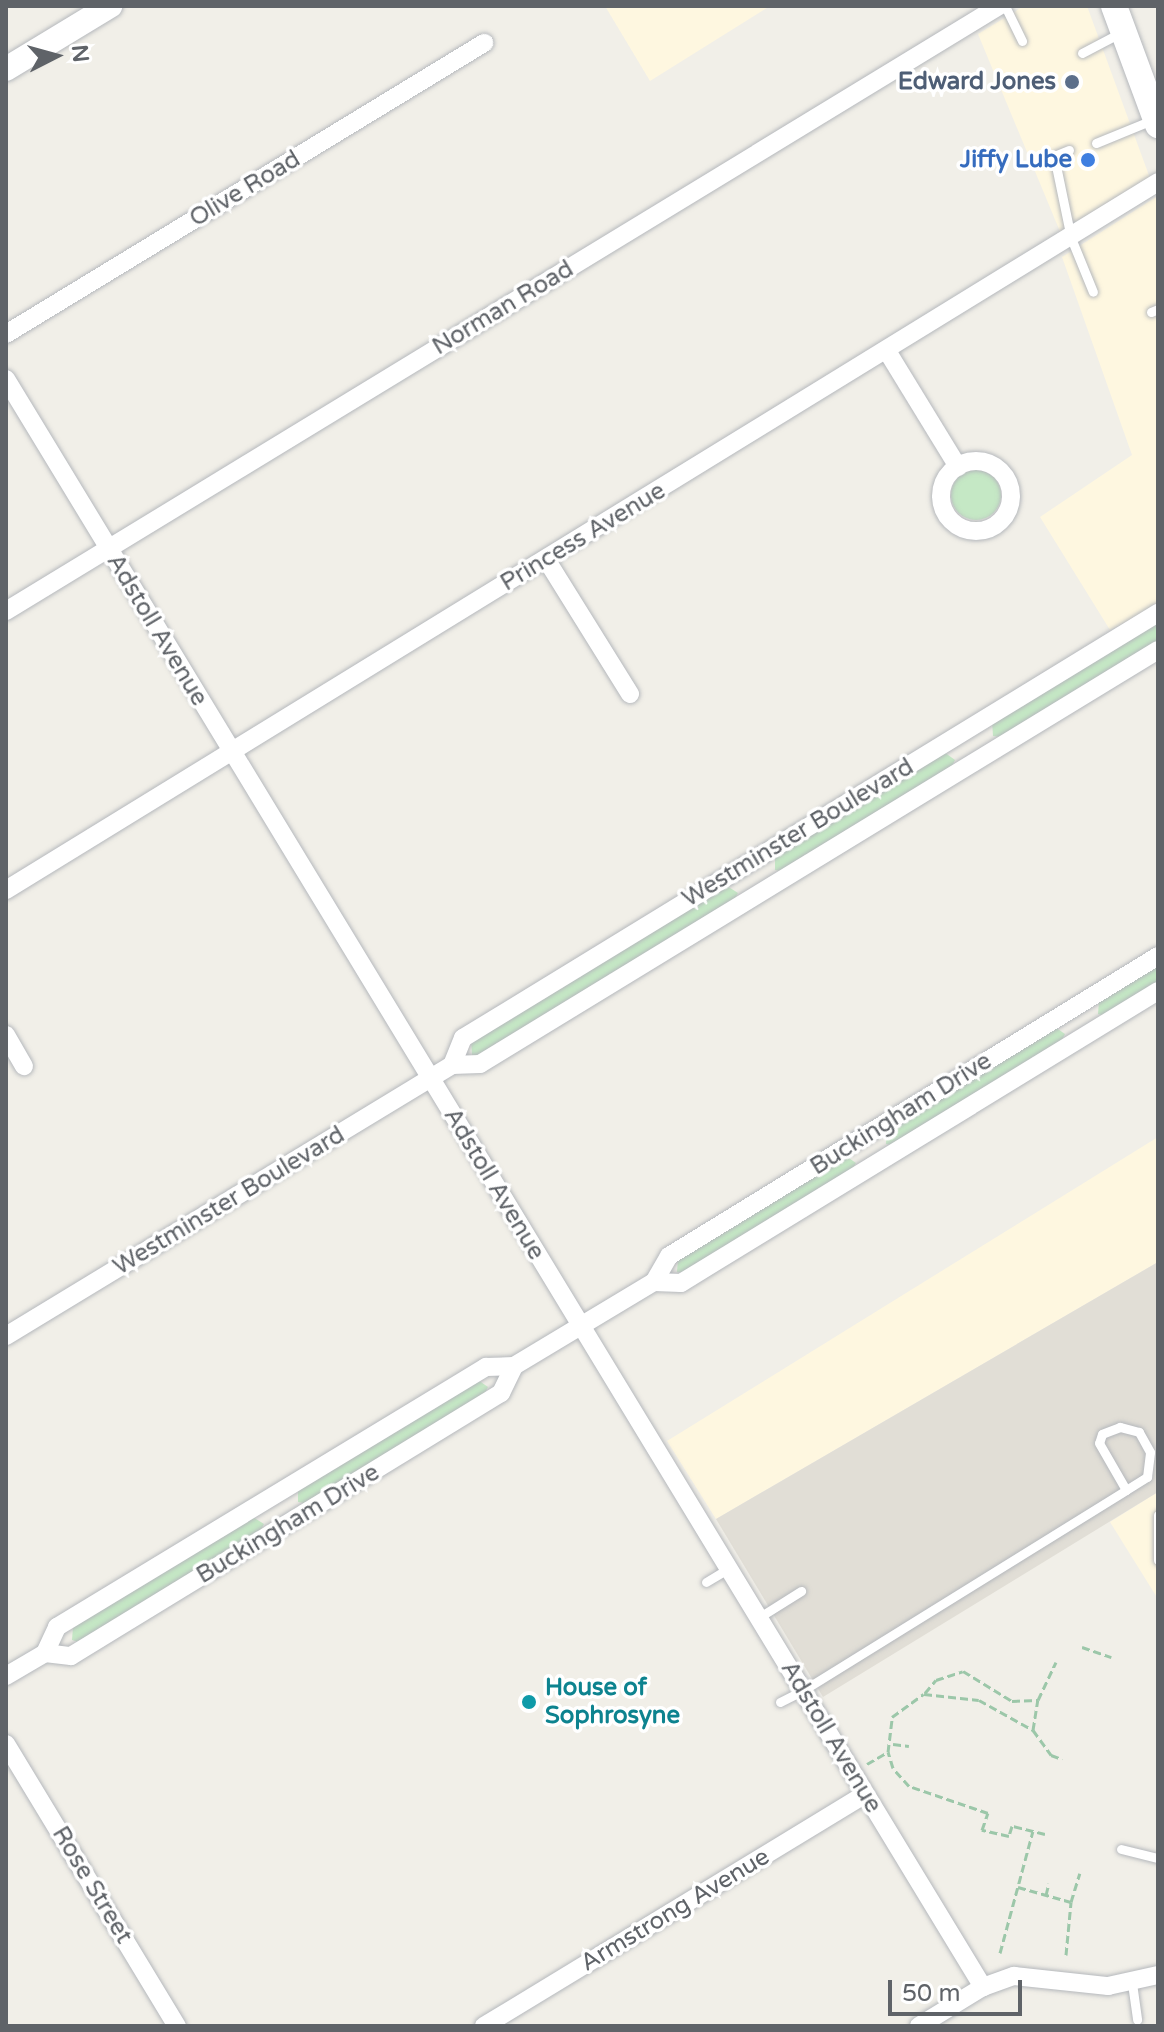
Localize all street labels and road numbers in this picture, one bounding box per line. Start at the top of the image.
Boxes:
street label: Olive Road [184,145,306,233]
street label: Norman Road [427,255,579,361]
street label: Princess Avenue [495,476,671,598]
street label: Adstoll Avenue [100,549,214,711]
street label: Westminster Boulevard [677,753,919,913]
street label: Buckingham Drive [805,1047,997,1181]
street label: Adstoll Avenue [437,1103,551,1265]
street label: Westminster Boulevard [108,1121,350,1281]
street label: Buckingham Drive [191,1458,385,1590]
street label: Adstoll Avenue [774,1656,888,1818]
street label: Rose Street [46,1821,138,1949]
street label: Armstrong Avenue [575,1842,775,1978]

